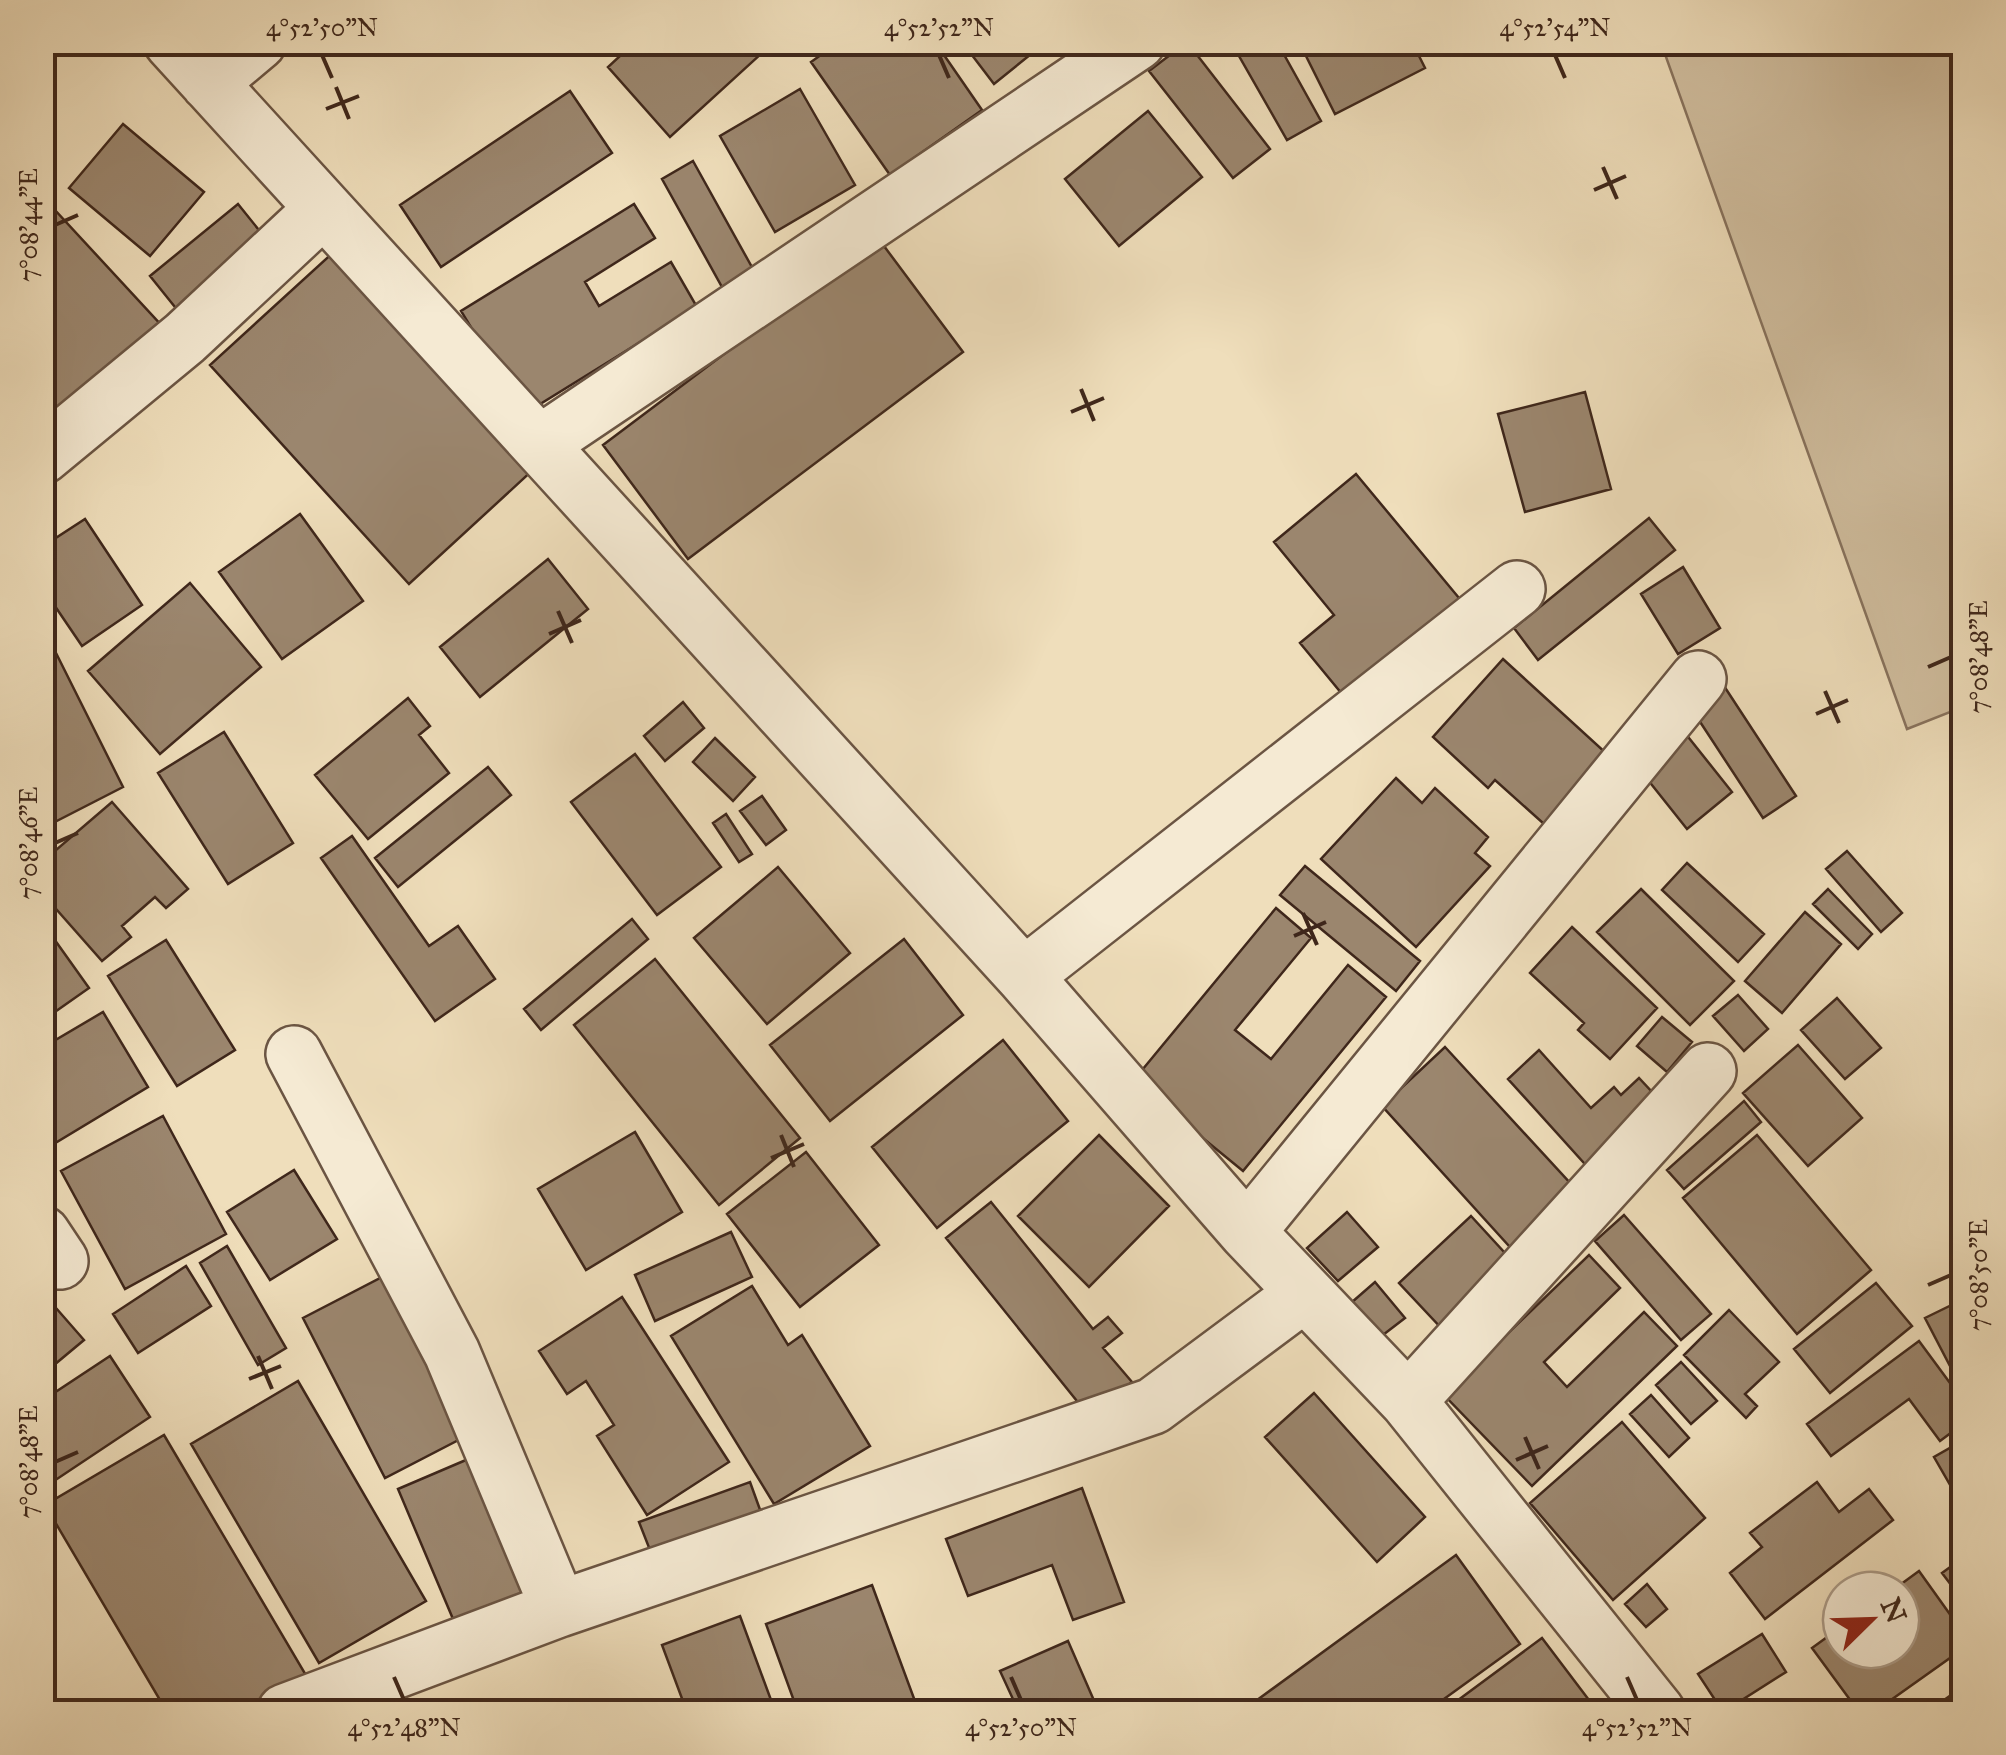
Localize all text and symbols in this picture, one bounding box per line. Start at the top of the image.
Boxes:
text: 4°52'50"N [266,12,378,43]
text: 4°52'52"N [884,12,994,43]
text: 4°52'54"N [1500,12,1610,43]
text: 7°08'44"E [13,168,44,282]
text: 7°08'48"E [1963,600,1994,714]
text: 7°08'46"E [13,787,44,899]
text: 7°08'50"E [1963,1219,1994,1331]
text: 7°08'48"E [13,1405,44,1519]
north arrow [1821,1570,1921,1670]
text: N [1873,1593,1914,1628]
text: 4°52'48"N [347,1712,461,1743]
text: 4°52'50"N [965,1712,1077,1743]
text: 4°52'52"N [1582,1712,1692,1743]

